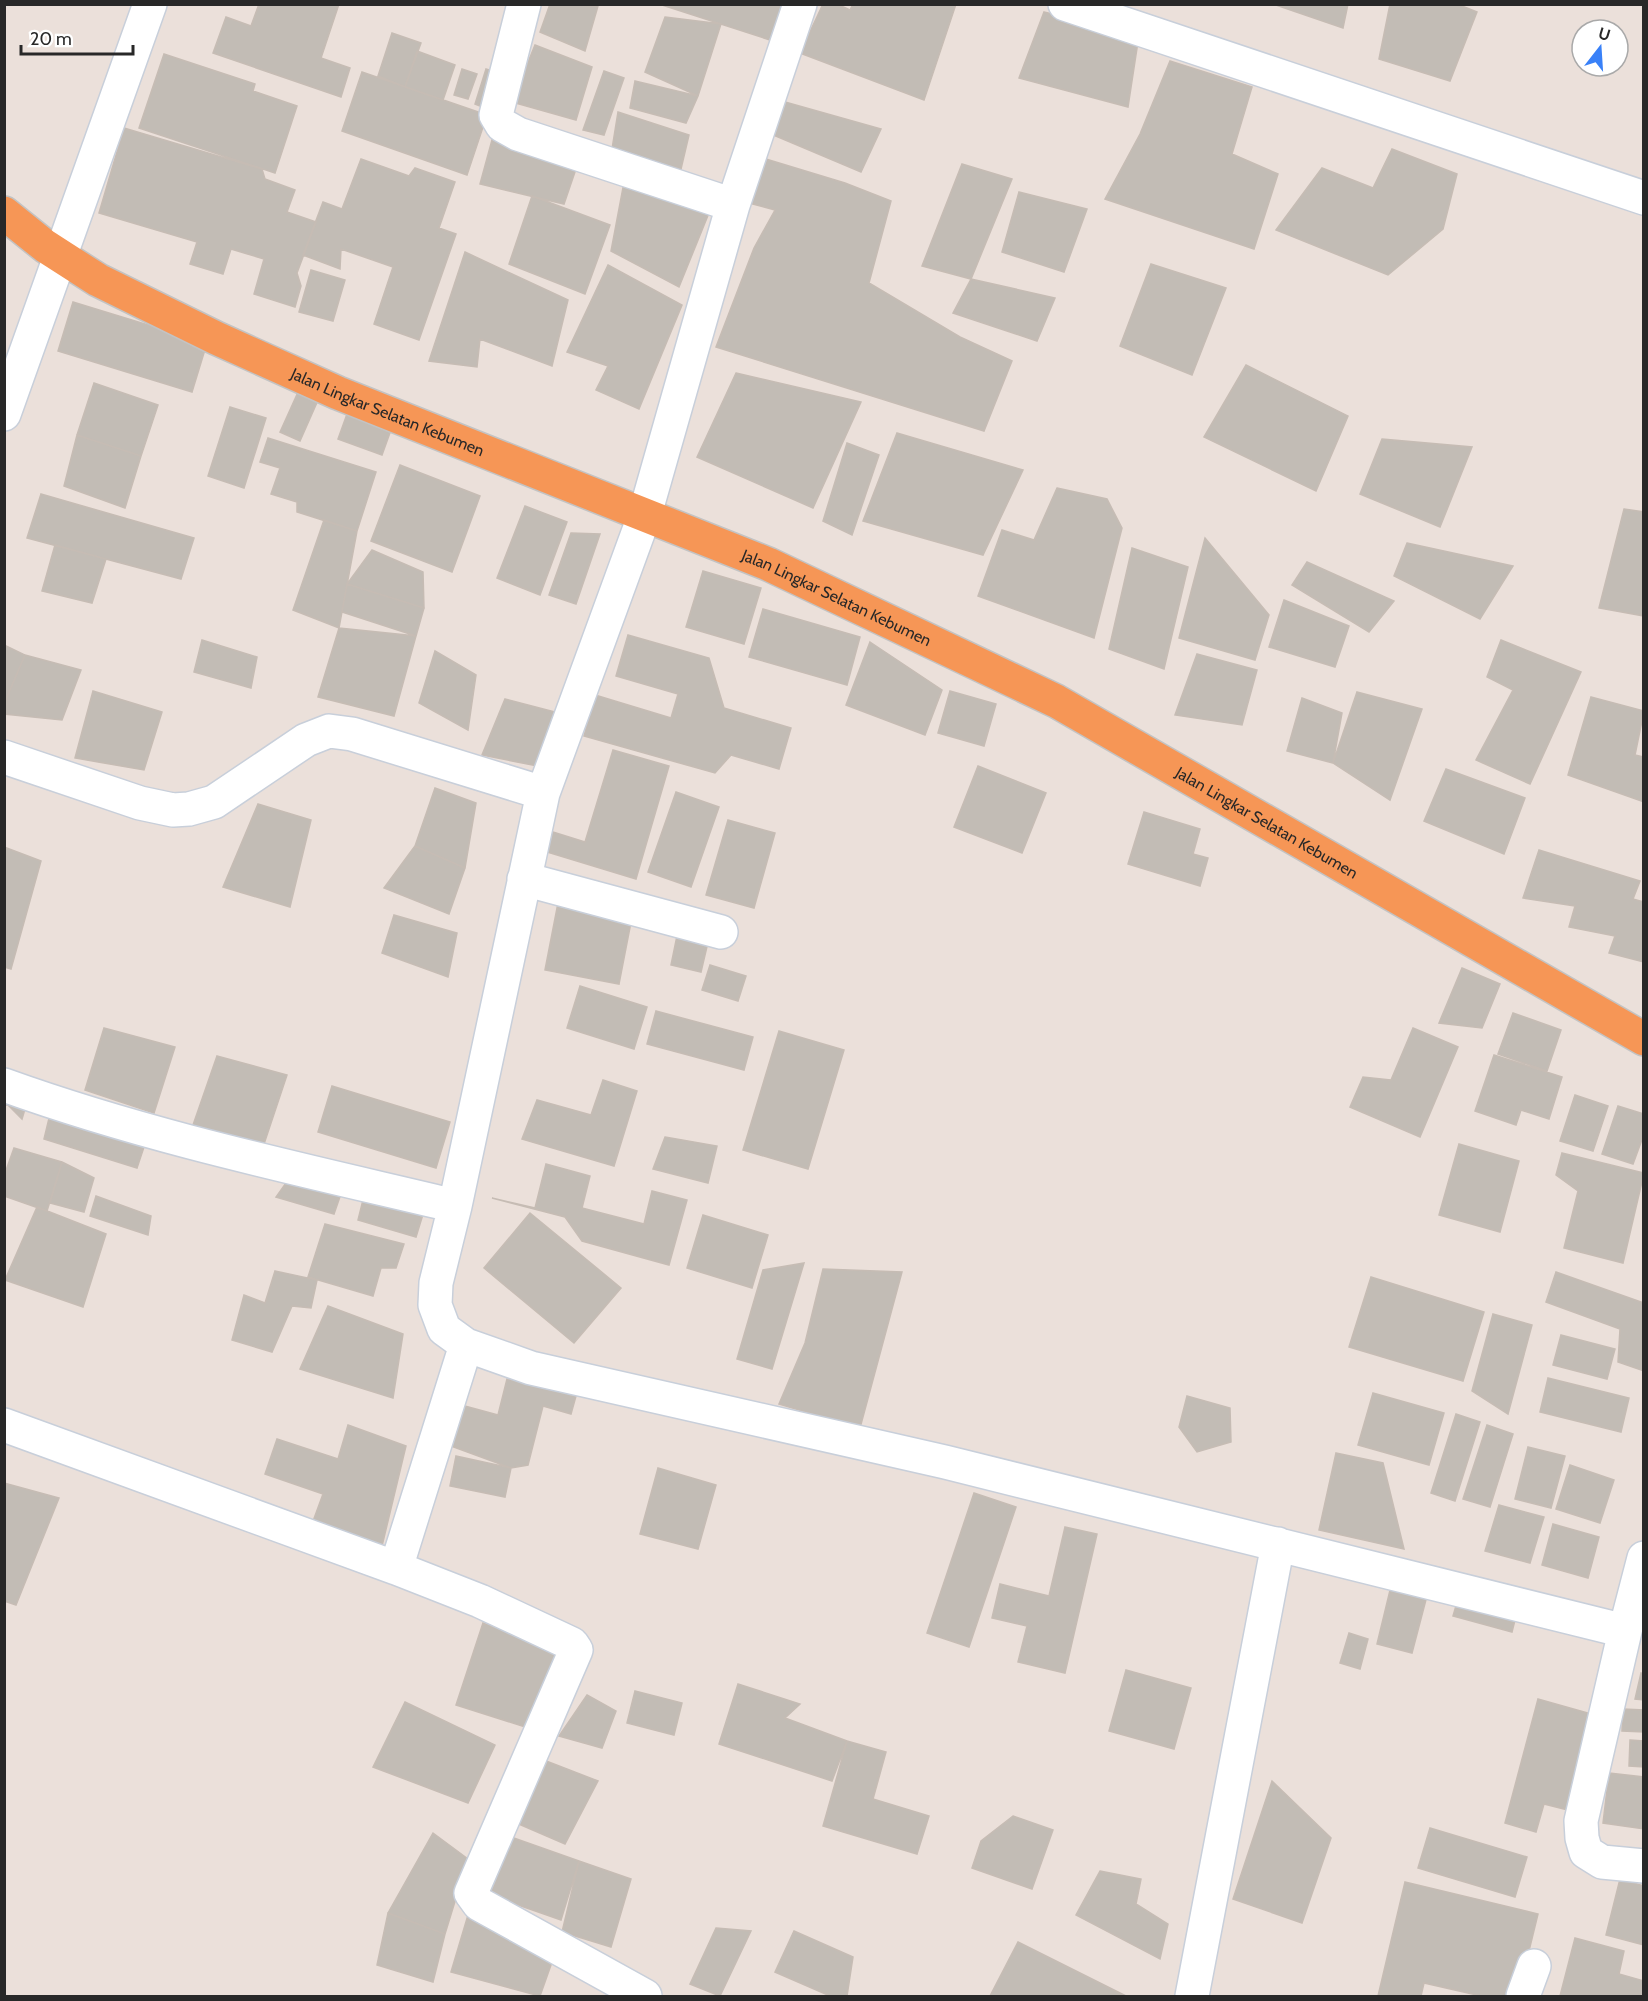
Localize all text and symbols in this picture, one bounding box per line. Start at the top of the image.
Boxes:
scale bar [21,18,134,56]
north arrow [1570,18,1630,78]
text: U [1596,23,1613,45]
text: 20 m [30,28,72,50]
street label: Jalan Lingkar Selatan Kebumen [287,364,487,460]
street label: Jalan Lingkar Selatan Kebumen [738,545,934,650]
street label: Jalan Lingkar Selatan Kebumen [1171,762,1361,883]

